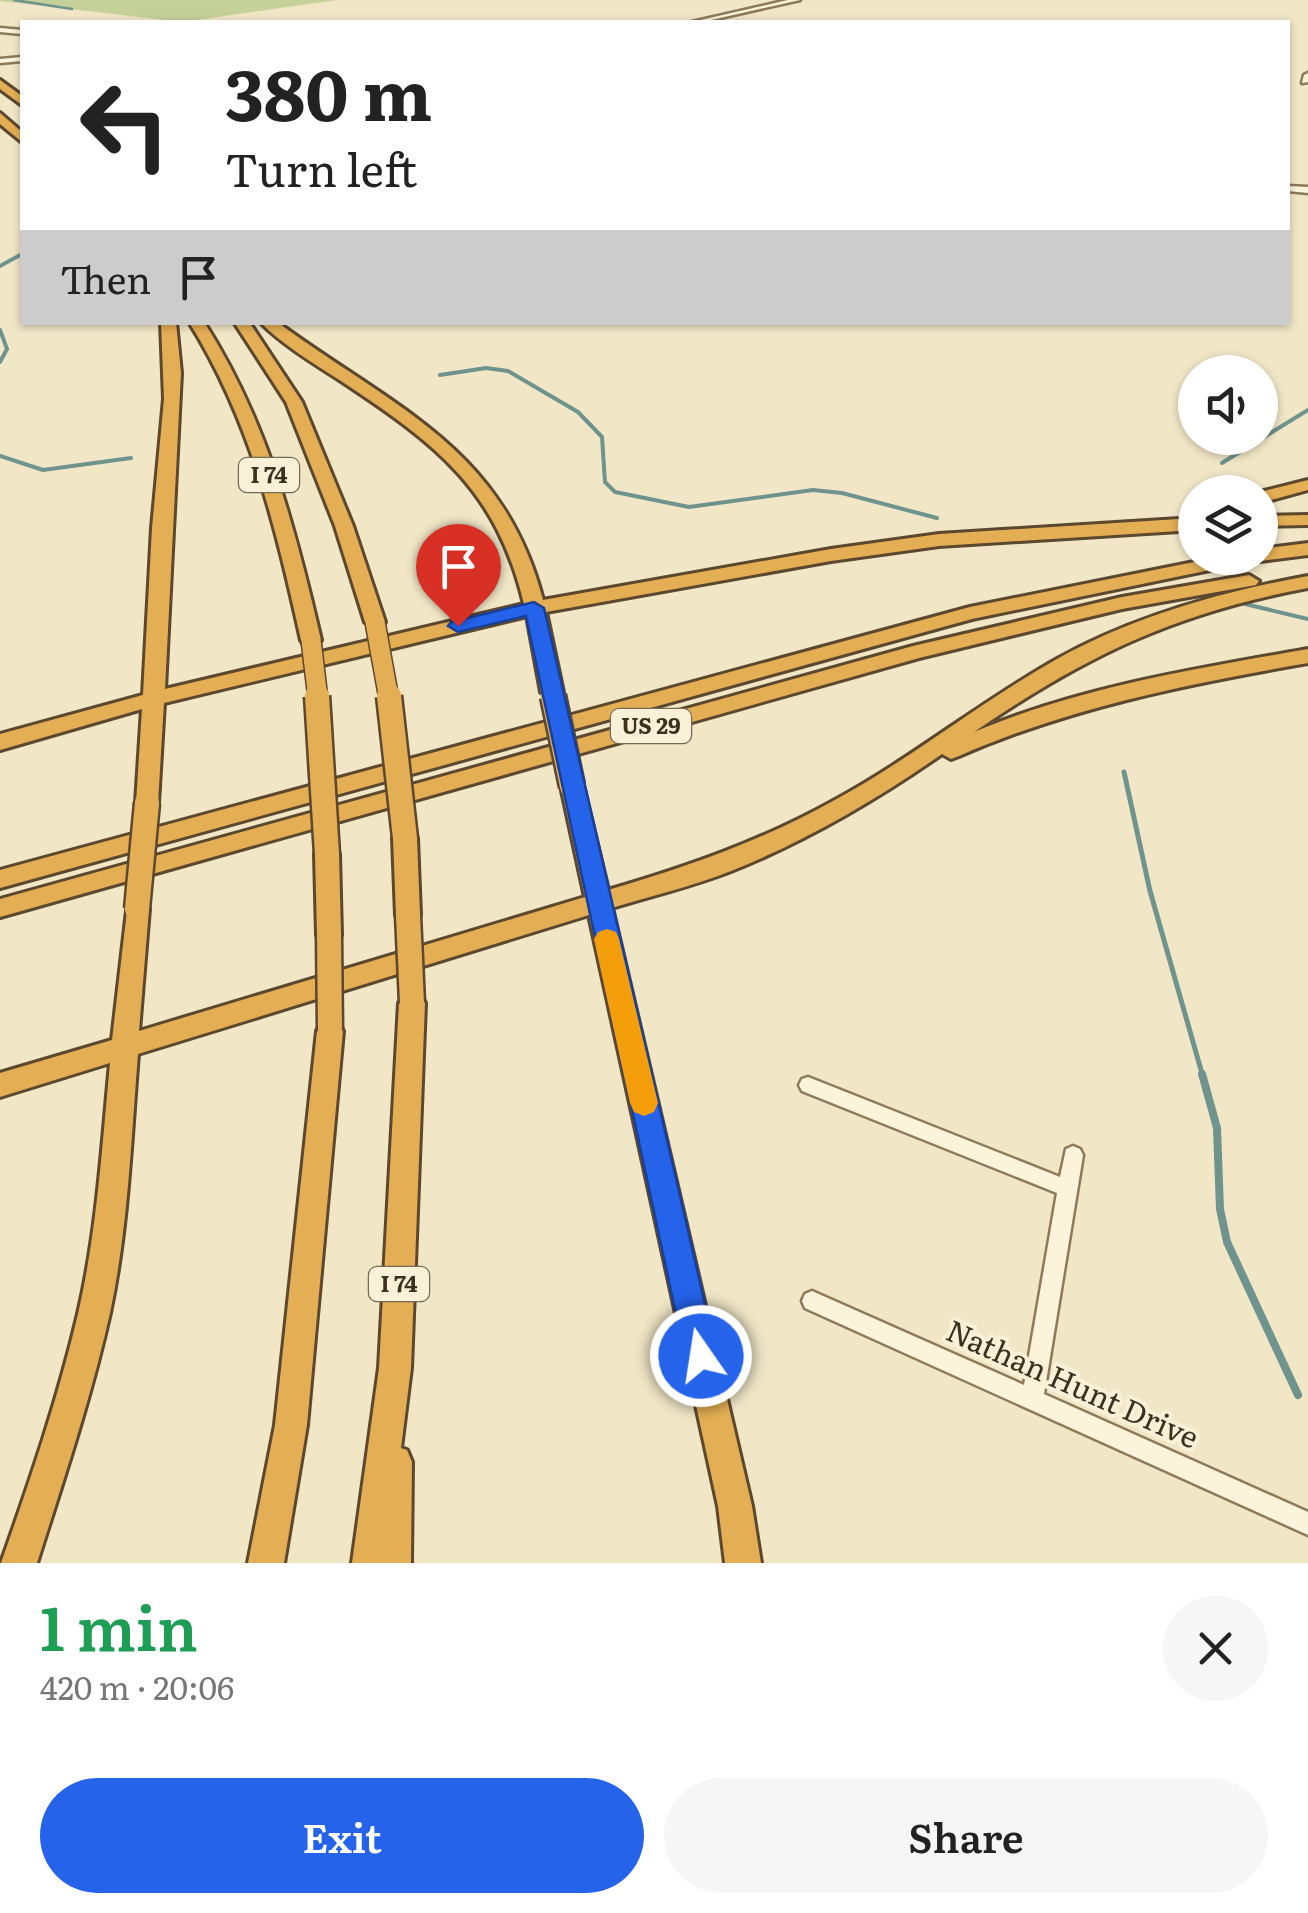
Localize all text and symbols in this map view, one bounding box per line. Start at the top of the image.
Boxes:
text: 380 m [225,39,432,143]
icon: left [60,60,190,190]
text: Turn left [225,134,417,201]
text: Then [60,249,151,306]
icon: arrive [171,250,226,305]
map controls [1178,355,1278,575]
button: sound [1178,355,1278,455]
road number: I 74 [239,458,299,492]
button: layers [1178,475,1278,575]
pin [416,524,501,627]
icon: arrive [431,539,486,594]
road number: US 29 [611,709,691,743]
road number: I 74 [369,1267,429,1301]
position arrow [649,1304,753,1408]
street label: Nathan Hunt Drive [940,1307,1206,1458]
text: 1 min [40,1580,198,1669]
button: close [1163,1596,1268,1701]
text: 420 m · 20:06 [40,1662,234,1710]
button: Exit [40,1778,644,1893]
button: Share [664,1778,1268,1893]

